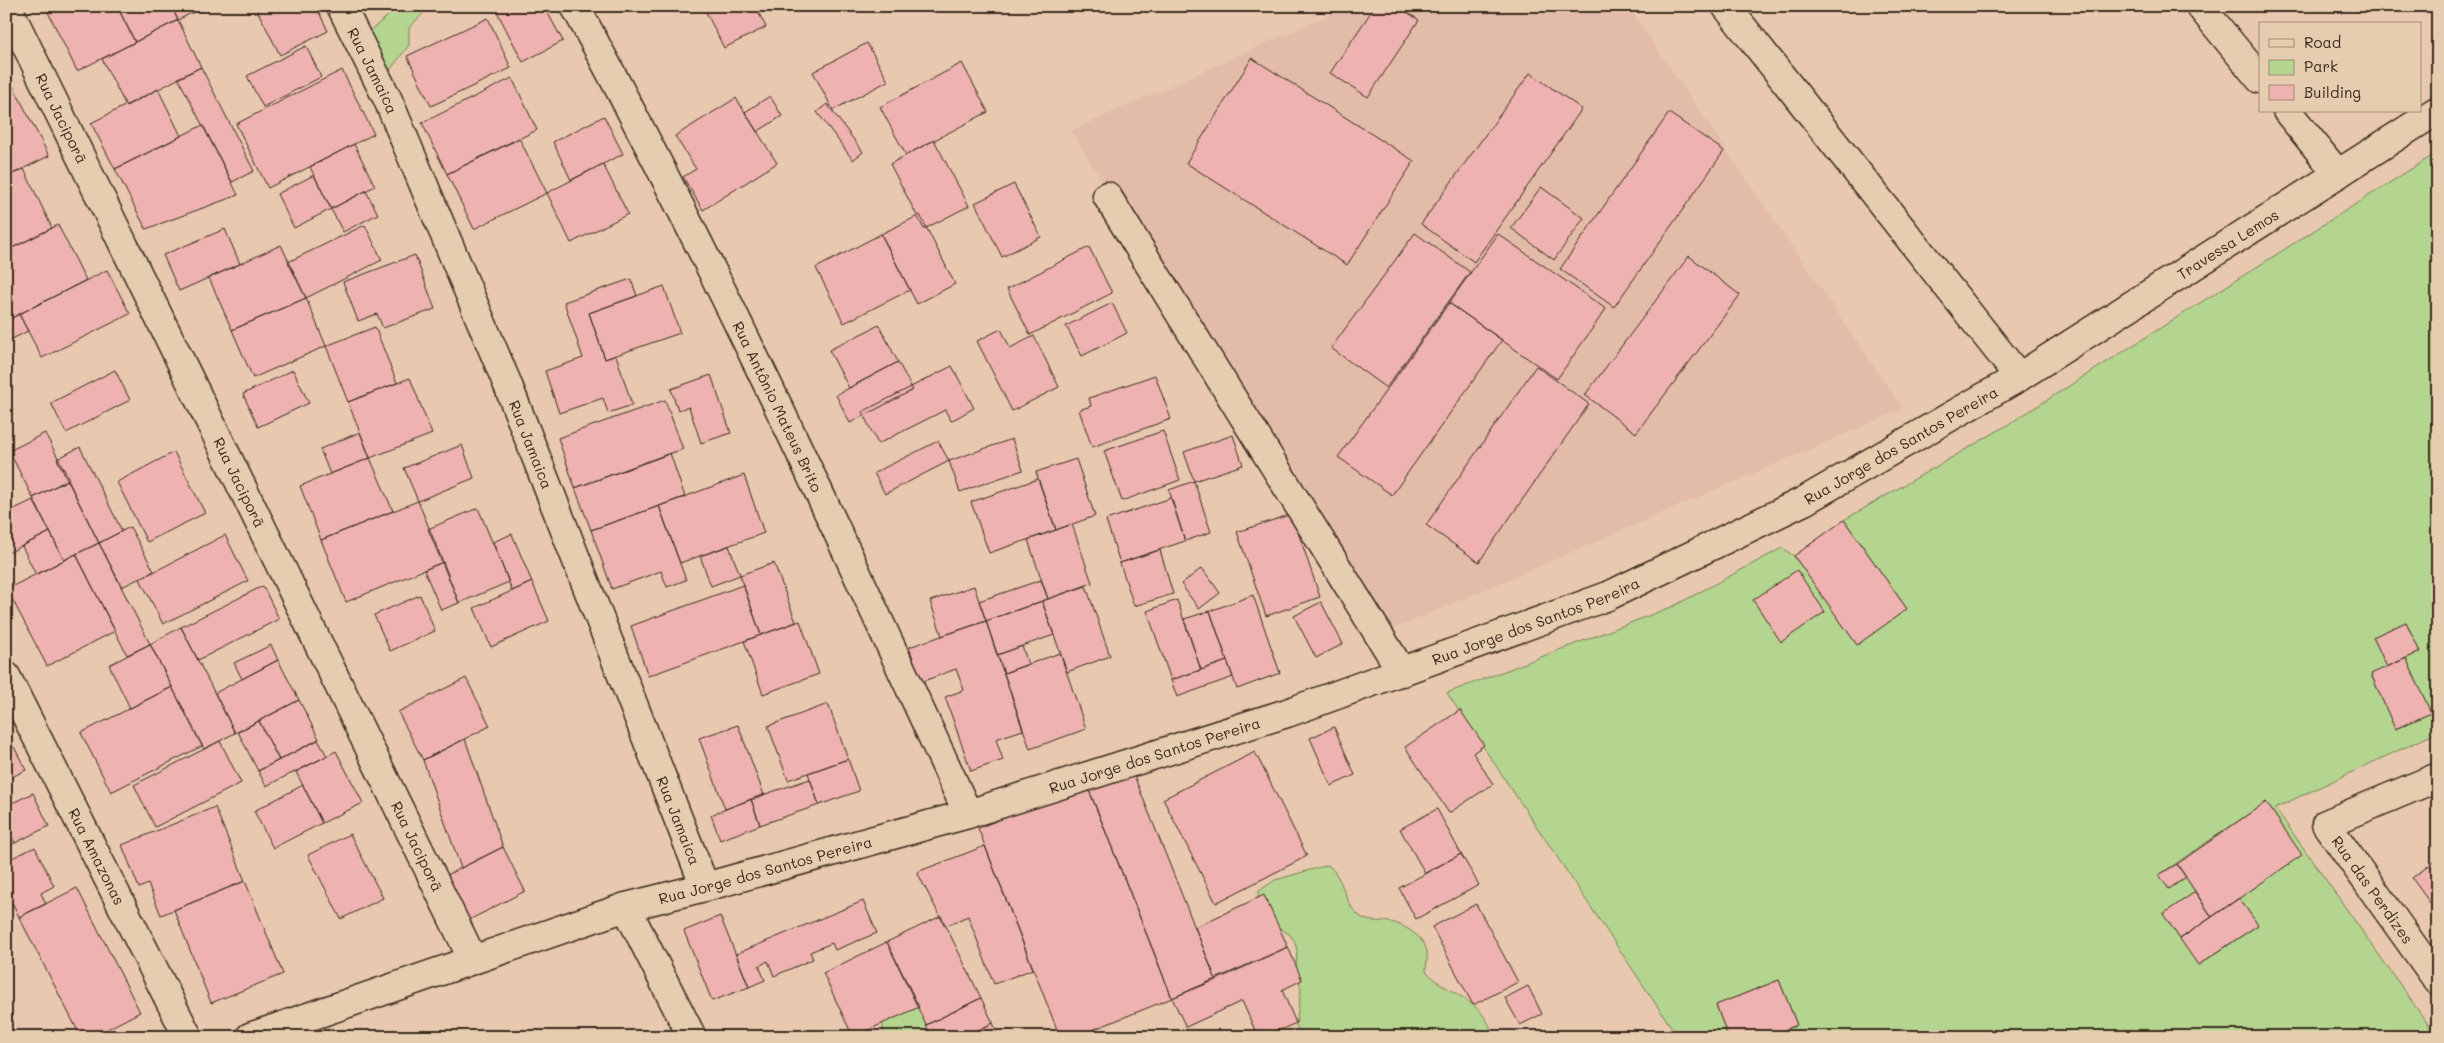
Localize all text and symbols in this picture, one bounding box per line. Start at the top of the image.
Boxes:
legend [2259,22,2422,112]
street label: Rua Jamaica [343,24,403,117]
text: Road [2304,32,2341,52]
text: Park [2304,56,2338,76]
street label: Rua Jaciporã [31,70,92,167]
text: Building [2304,82,2361,102]
street label: Travessa Lemos [2173,204,2282,284]
street label: Rua Antônio Mateus Brito [728,318,827,495]
street label: Rua Jorge dos Santos Pereira [1800,381,2001,509]
street label: Rua Jamaica [505,397,558,492]
street label: Rua Jaciporã [209,434,270,531]
street label: Rua Jorge dos Santos Pereira [1429,572,1643,669]
street label: Rua Jorge dos Santos Pereira [1046,712,1263,798]
street label: Rua Jamaica [652,773,705,868]
street label: Rua Jaciporã [387,798,448,895]
street label: Rua Amazonas [64,805,130,908]
street label: Rua Jorge dos Santos Pereira [656,831,874,908]
street label: Rua das Perdizes [2327,832,2418,947]

